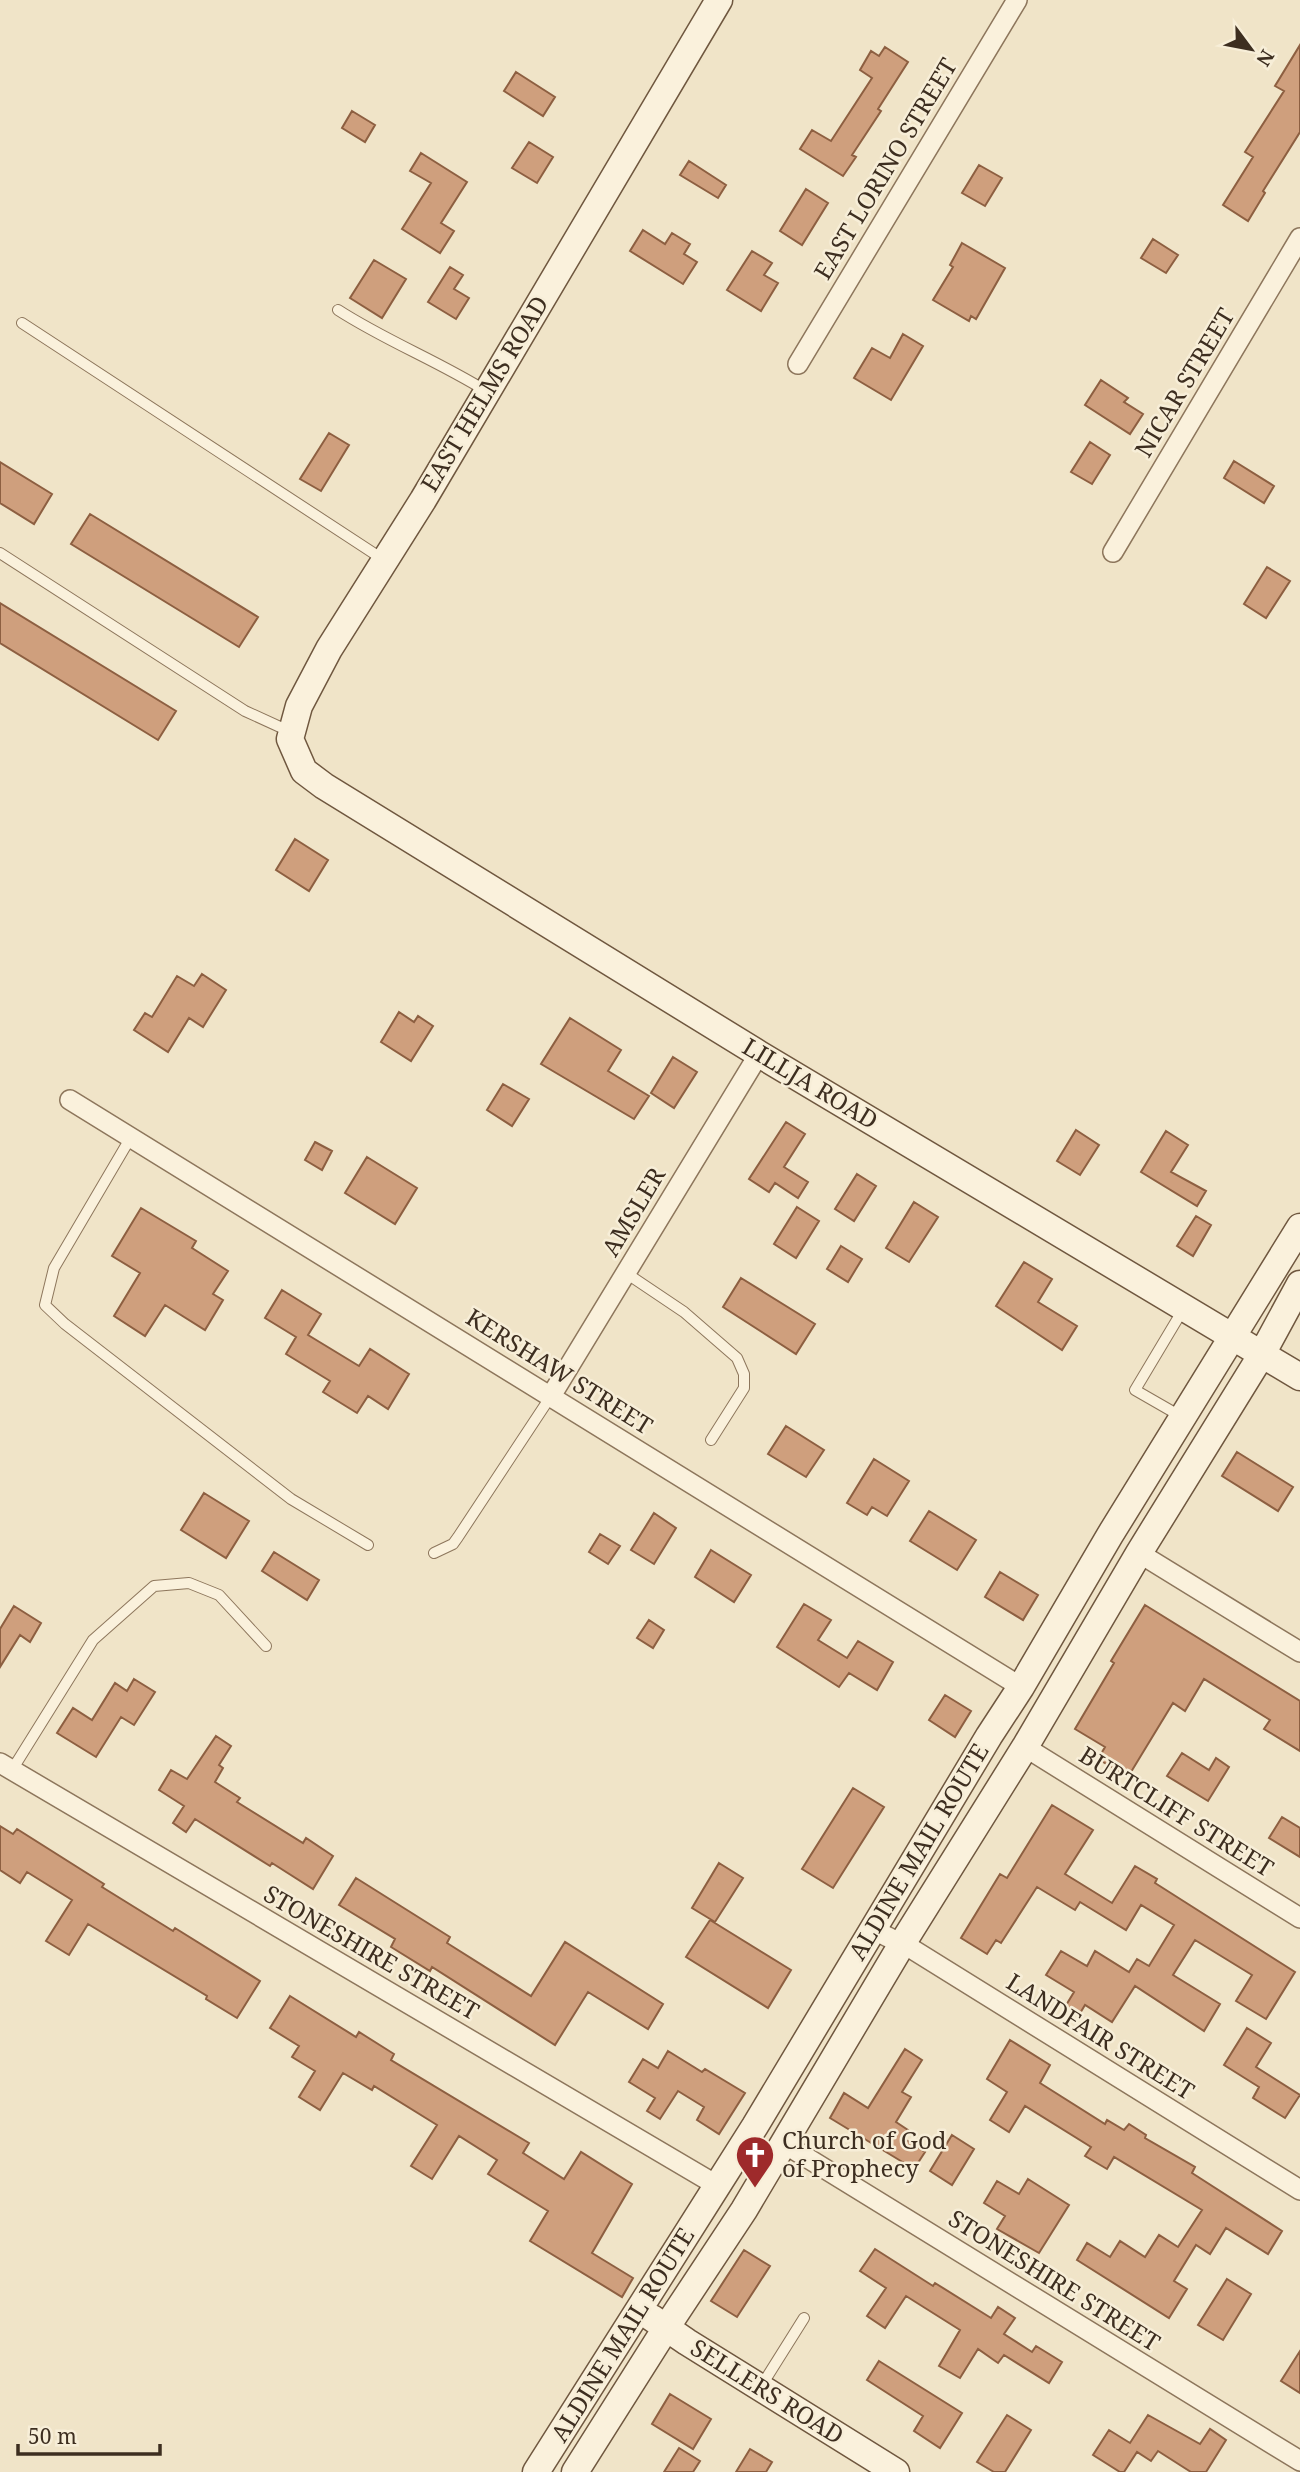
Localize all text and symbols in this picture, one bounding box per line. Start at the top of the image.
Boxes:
north arrow [1216,14,1286,84]
text: N [1250,45,1280,71]
street label: EAST LORINO STREET [805,51,964,285]
street label: EAST HELMS ROAD [412,289,555,497]
street label: NICAR STREET [1126,301,1241,463]
street label: LILLJA ROAD [737,1029,885,1136]
street label: AMSLER [593,1160,672,1262]
street label: KERSHAW STREET [460,1300,659,1442]
street label: ALDINE MAIL ROUTE [840,1737,995,1966]
street label: BURTCLIFF STREET [1073,1738,1280,1884]
street label: STONESHIRE STREET [258,1877,486,2027]
street label: LANDFAIR STREET [1001,1965,1201,2107]
place label: Church of God of Prophecy [782,2123,947,2184]
church icon: Church of God of Prophecy [734,2134,776,2189]
street label: STONESHIRE STREET [943,2201,1167,2358]
street label: ALDINE MAIL ROUTE [542,2221,701,2448]
street label: SELLERS ROAD [685,2330,851,2451]
scale bar [18,2412,159,2456]
text: 50 m [28,2422,77,2450]

